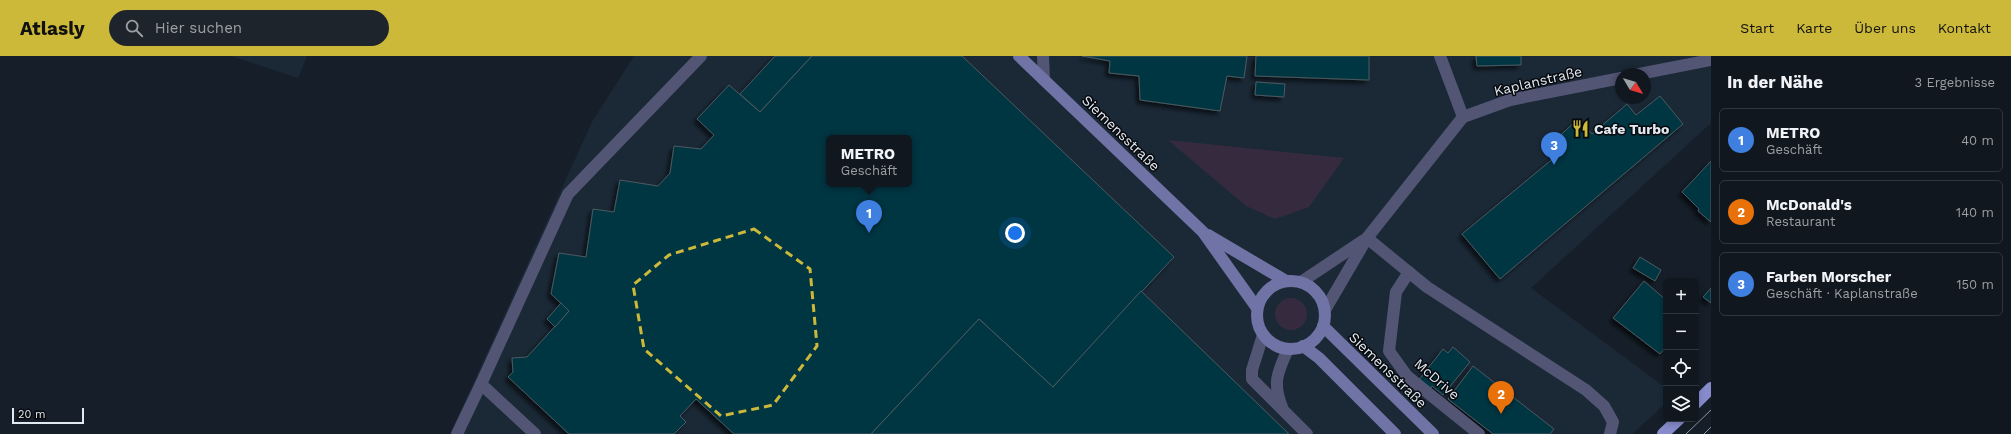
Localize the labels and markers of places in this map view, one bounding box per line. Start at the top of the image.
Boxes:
restaurant icon: Cafe Turbo [1571,119,1591,139]
place label: Cafe Turbo [1594,121,1669,137]
pin: 3 [1541,132,1567,165]
pin: 1 [856,200,882,233]
pin: 2 [1488,381,1514,414]

